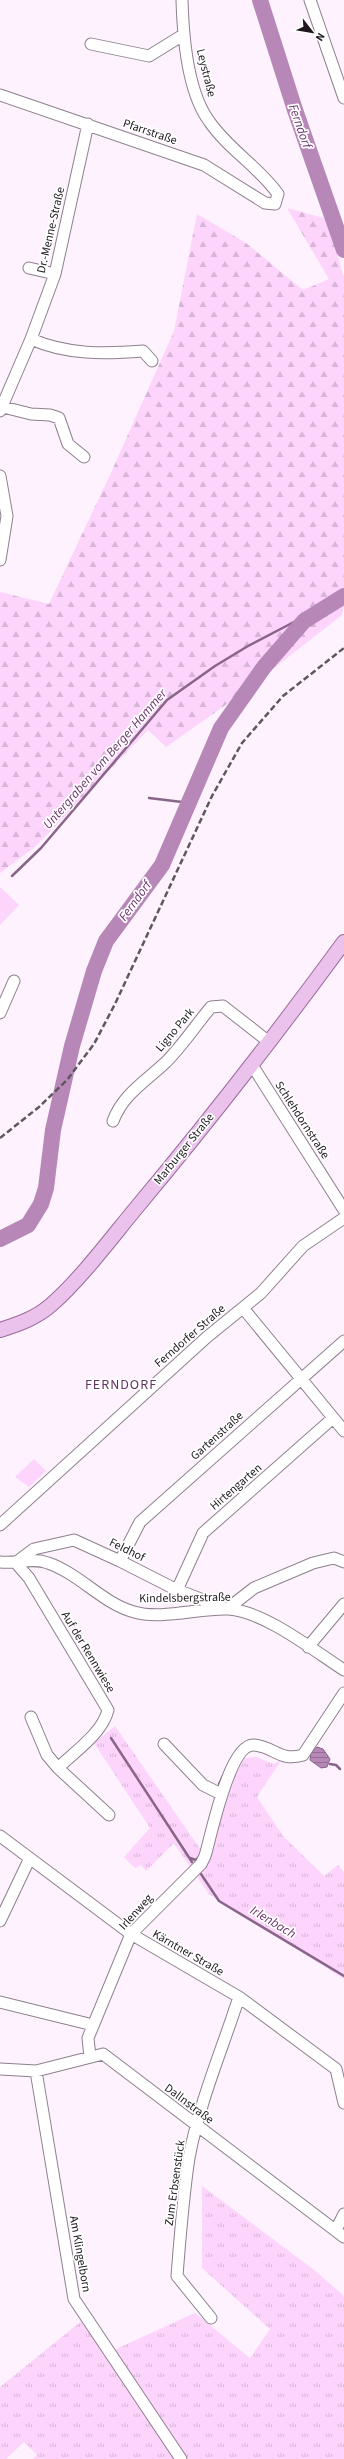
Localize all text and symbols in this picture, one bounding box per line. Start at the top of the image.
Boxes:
north arrow [292,12,332,52]
text: N [312,30,328,44]
street label: Leystraße [192,47,220,99]
water label: Ferndorf [284,102,317,153]
street label: Pfarrstraße [121,115,179,149]
street label: Dr.-Menne-Straße [33,185,69,275]
water label: Untergraben vom Berger Hammer [39,685,171,833]
water label: Ferndorf [114,876,157,925]
street label: Ligno Park [152,1004,198,1056]
street label: Schlehdornstraße [271,1078,334,1162]
street label: Marburger Straße [150,1110,218,1188]
street label: Ferndorfer Straße [151,1300,229,1371]
district label: FERNDORF [85,1375,157,1395]
street label: Gartenstraße [187,1408,247,1464]
street label: Hirtengarten [206,1460,266,1514]
street label: Feldhof [106,1534,148,1566]
street label: Kindelsbergstraße [139,1589,231,1607]
street label: Auf der Rennwiese [57,1608,119,1696]
street label: Irlenweg [115,1890,157,1934]
water label: Irlenbach [247,1901,299,1943]
street label: Kärntner Straße [149,1926,227,1980]
street label: Dallnstraße [161,2080,217,2128]
street label: Zum Erbsenstück [161,2139,189,2227]
street label: Am Klingelborn [65,2215,95,2293]

